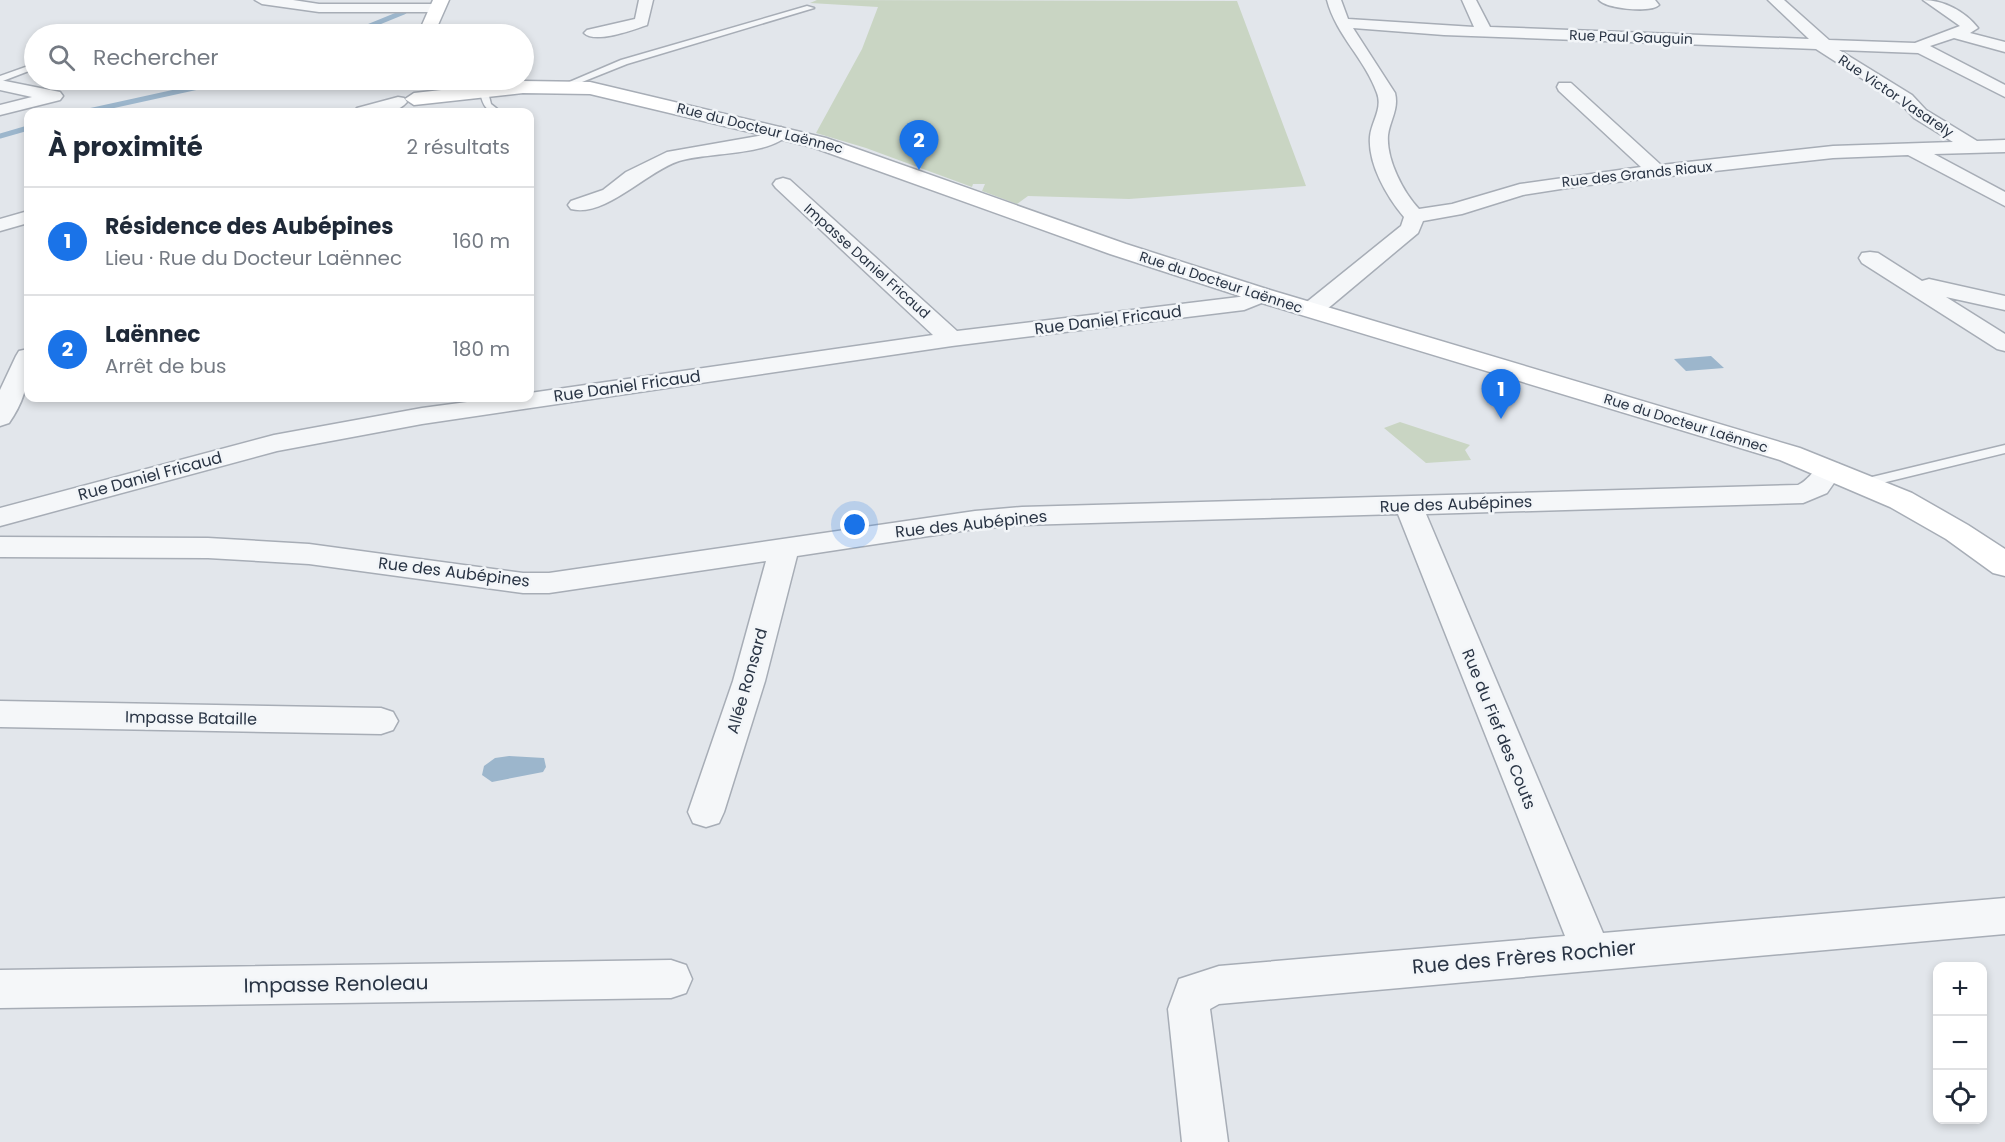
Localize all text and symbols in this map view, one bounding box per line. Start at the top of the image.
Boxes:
search box [24,24,534,90]
street label: Rue Paul Gauguin [1569,25,1693,49]
icon: search [45,41,78,74]
text: Rechercher [93,42,219,73]
street label: Rue Victor Vasarely [1834,50,1958,142]
street label: Rue du Docteur Laënnec [675,98,845,158]
pin: 2 [900,120,938,170]
text: À proximité [48,129,203,165]
text: 2 résultats [407,133,510,161]
street label: Rue des Grands Riaux [1561,156,1714,192]
street label: Impasse Daniel Fricaud [800,199,934,323]
text: Résidence des Aubépines [105,211,394,242]
text: 1 [64,227,71,255]
text: 160 m [452,227,510,255]
text: Lieu · Rue du Docteur Laënnec [105,244,402,272]
street label: Rue du Docteur Laënnec [1137,246,1305,318]
street label: Rue Daniel Fricaud [1033,300,1183,340]
text: Laënnec [105,319,201,350]
text: 2 [62,335,73,363]
text: 180 m [452,335,510,363]
text: Arrêt de bus [105,352,226,380]
street label: Rue Daniel Fricaud [552,364,702,408]
pin: 1 [1482,370,1520,419]
street label: Rue du Docteur Laënnec [1602,389,1770,457]
street label: Rue Daniel Fricaud [75,446,225,506]
street label: Rue des Aubépines [1379,490,1533,518]
street label: Rue des Aubépines [894,505,1048,543]
your location [840,510,869,539]
street label: Rue des Aubépines [377,551,531,593]
street label: Allée Ronsard [721,625,773,737]
street label: Rue du Fief des Couts [1456,645,1542,813]
street label: Impasse Bataille [125,705,257,731]
street label: Rue des Frères Rochier [1411,933,1637,981]
map controls [1933,962,1987,1124]
button: + [1933,962,1987,1016]
street label: Impasse Renoleau [243,968,429,1000]
button: − [1933,1016,1987,1070]
button: locate [1933,1070,1987,1124]

